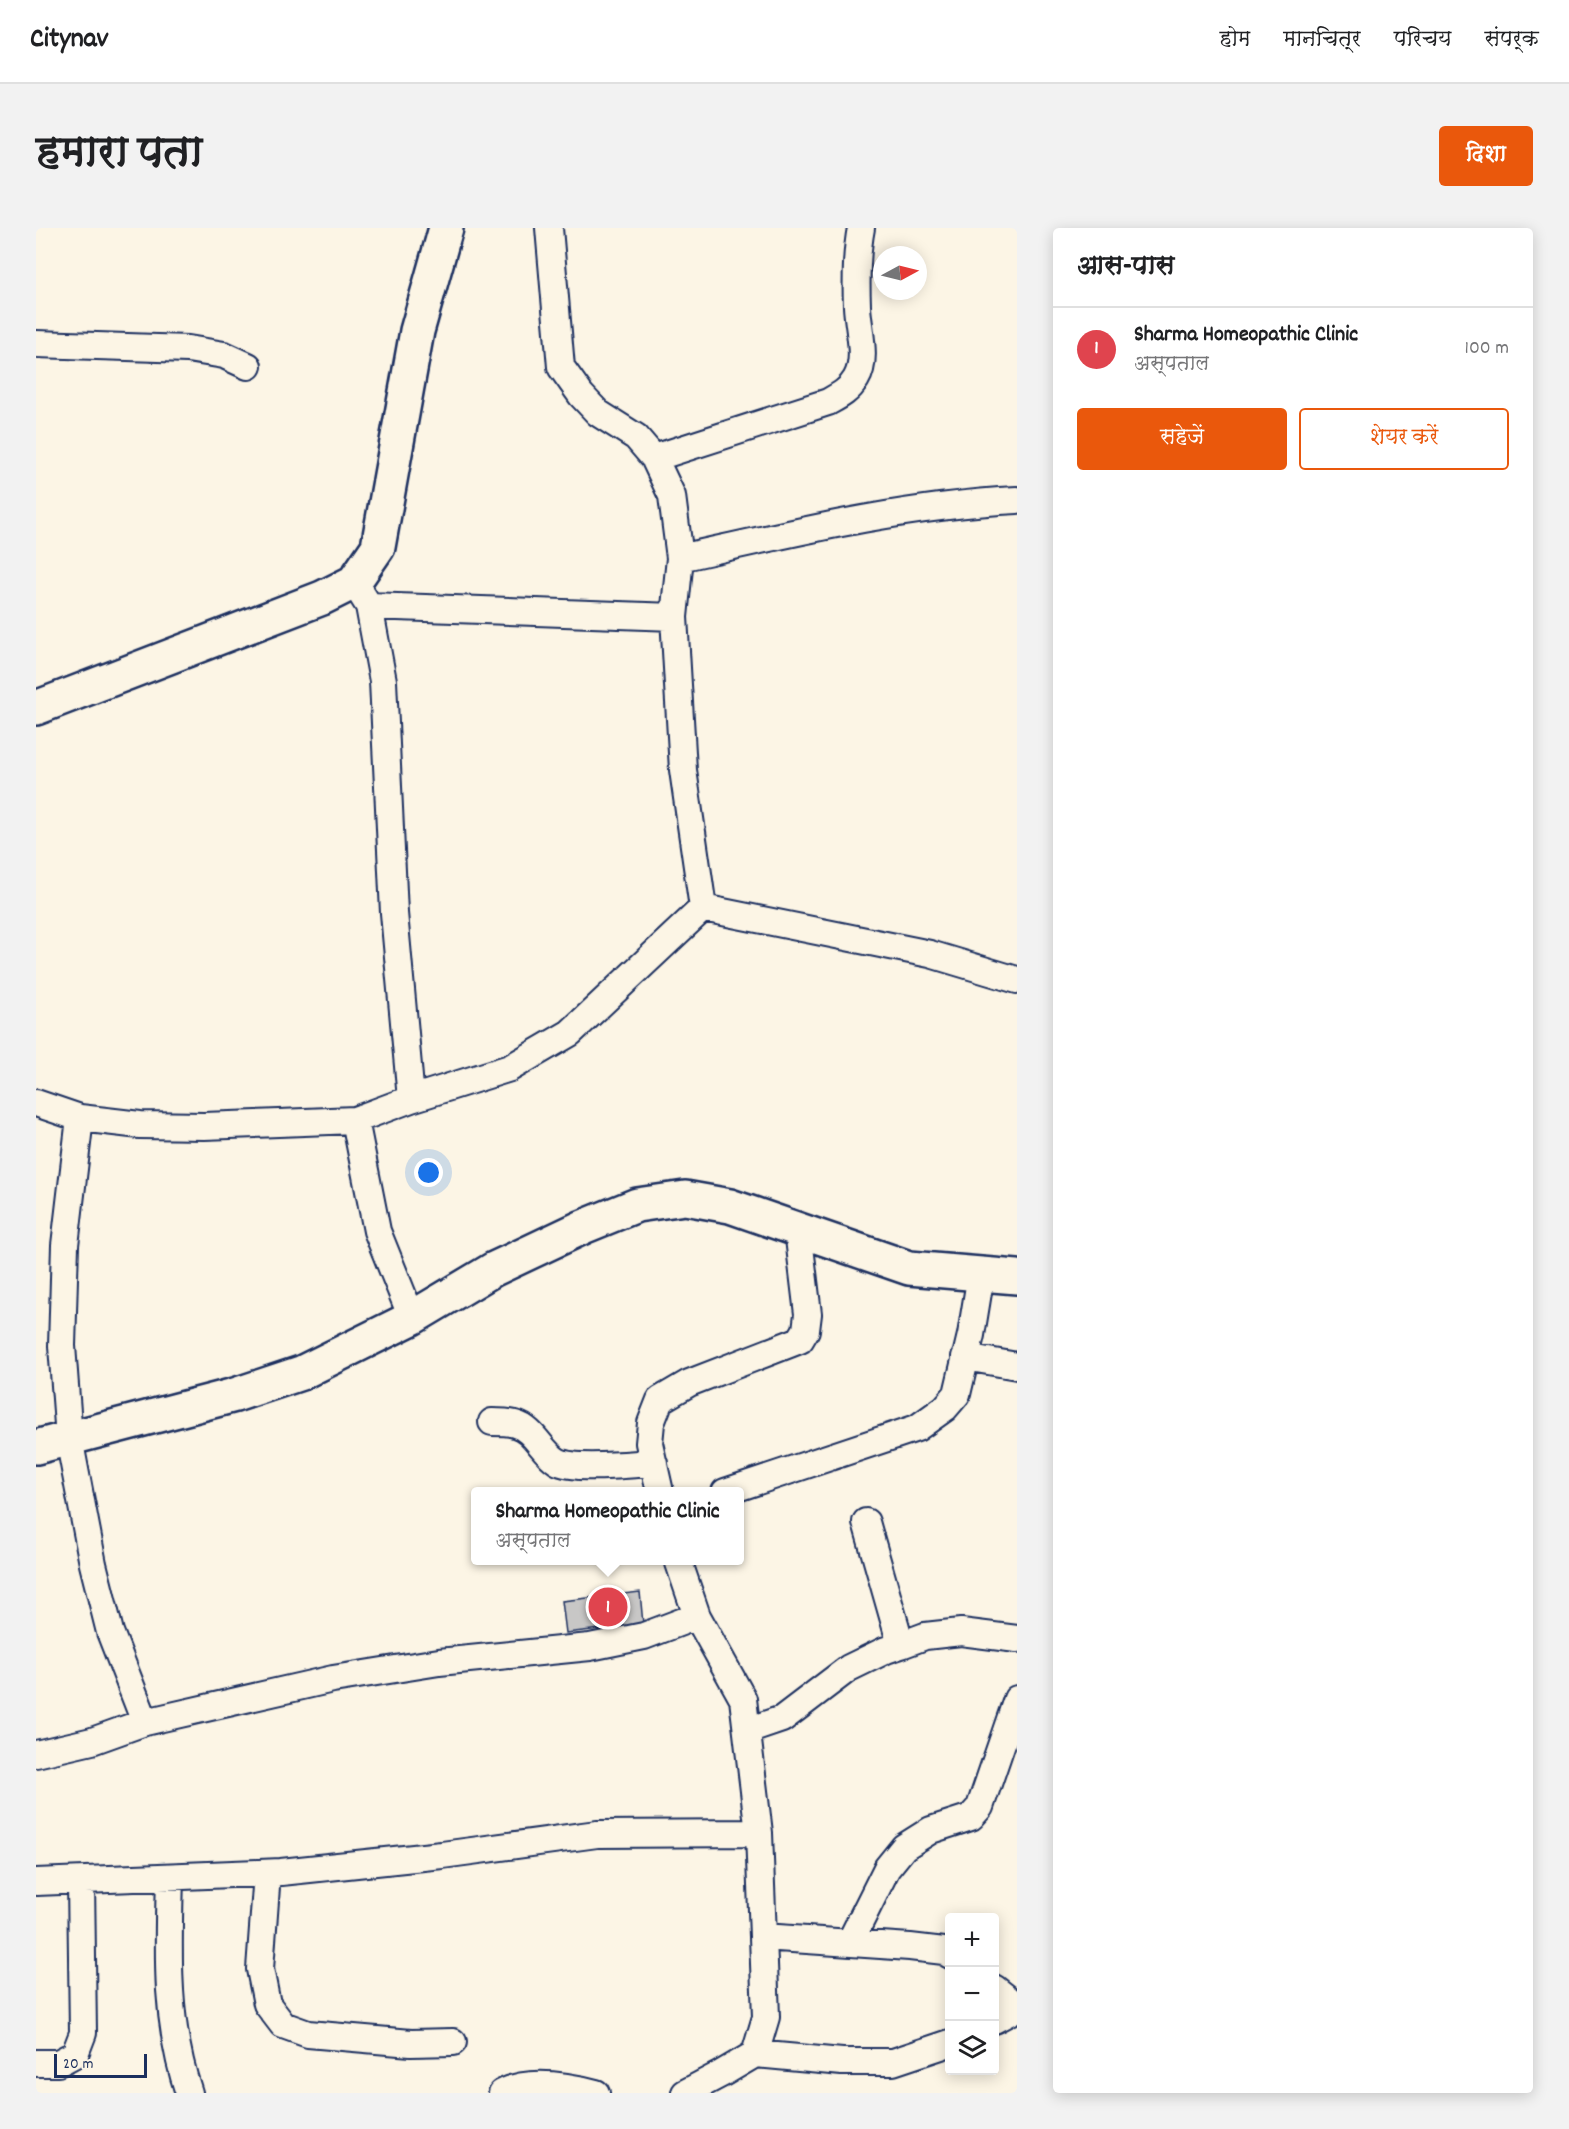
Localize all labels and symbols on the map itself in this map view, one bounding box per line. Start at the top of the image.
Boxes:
north arrow [873,246,927,300]
your location [414,1158,443,1187]
pin: 1 [588,1584,628,1630]
scale bar [54,2051,147,2078]

